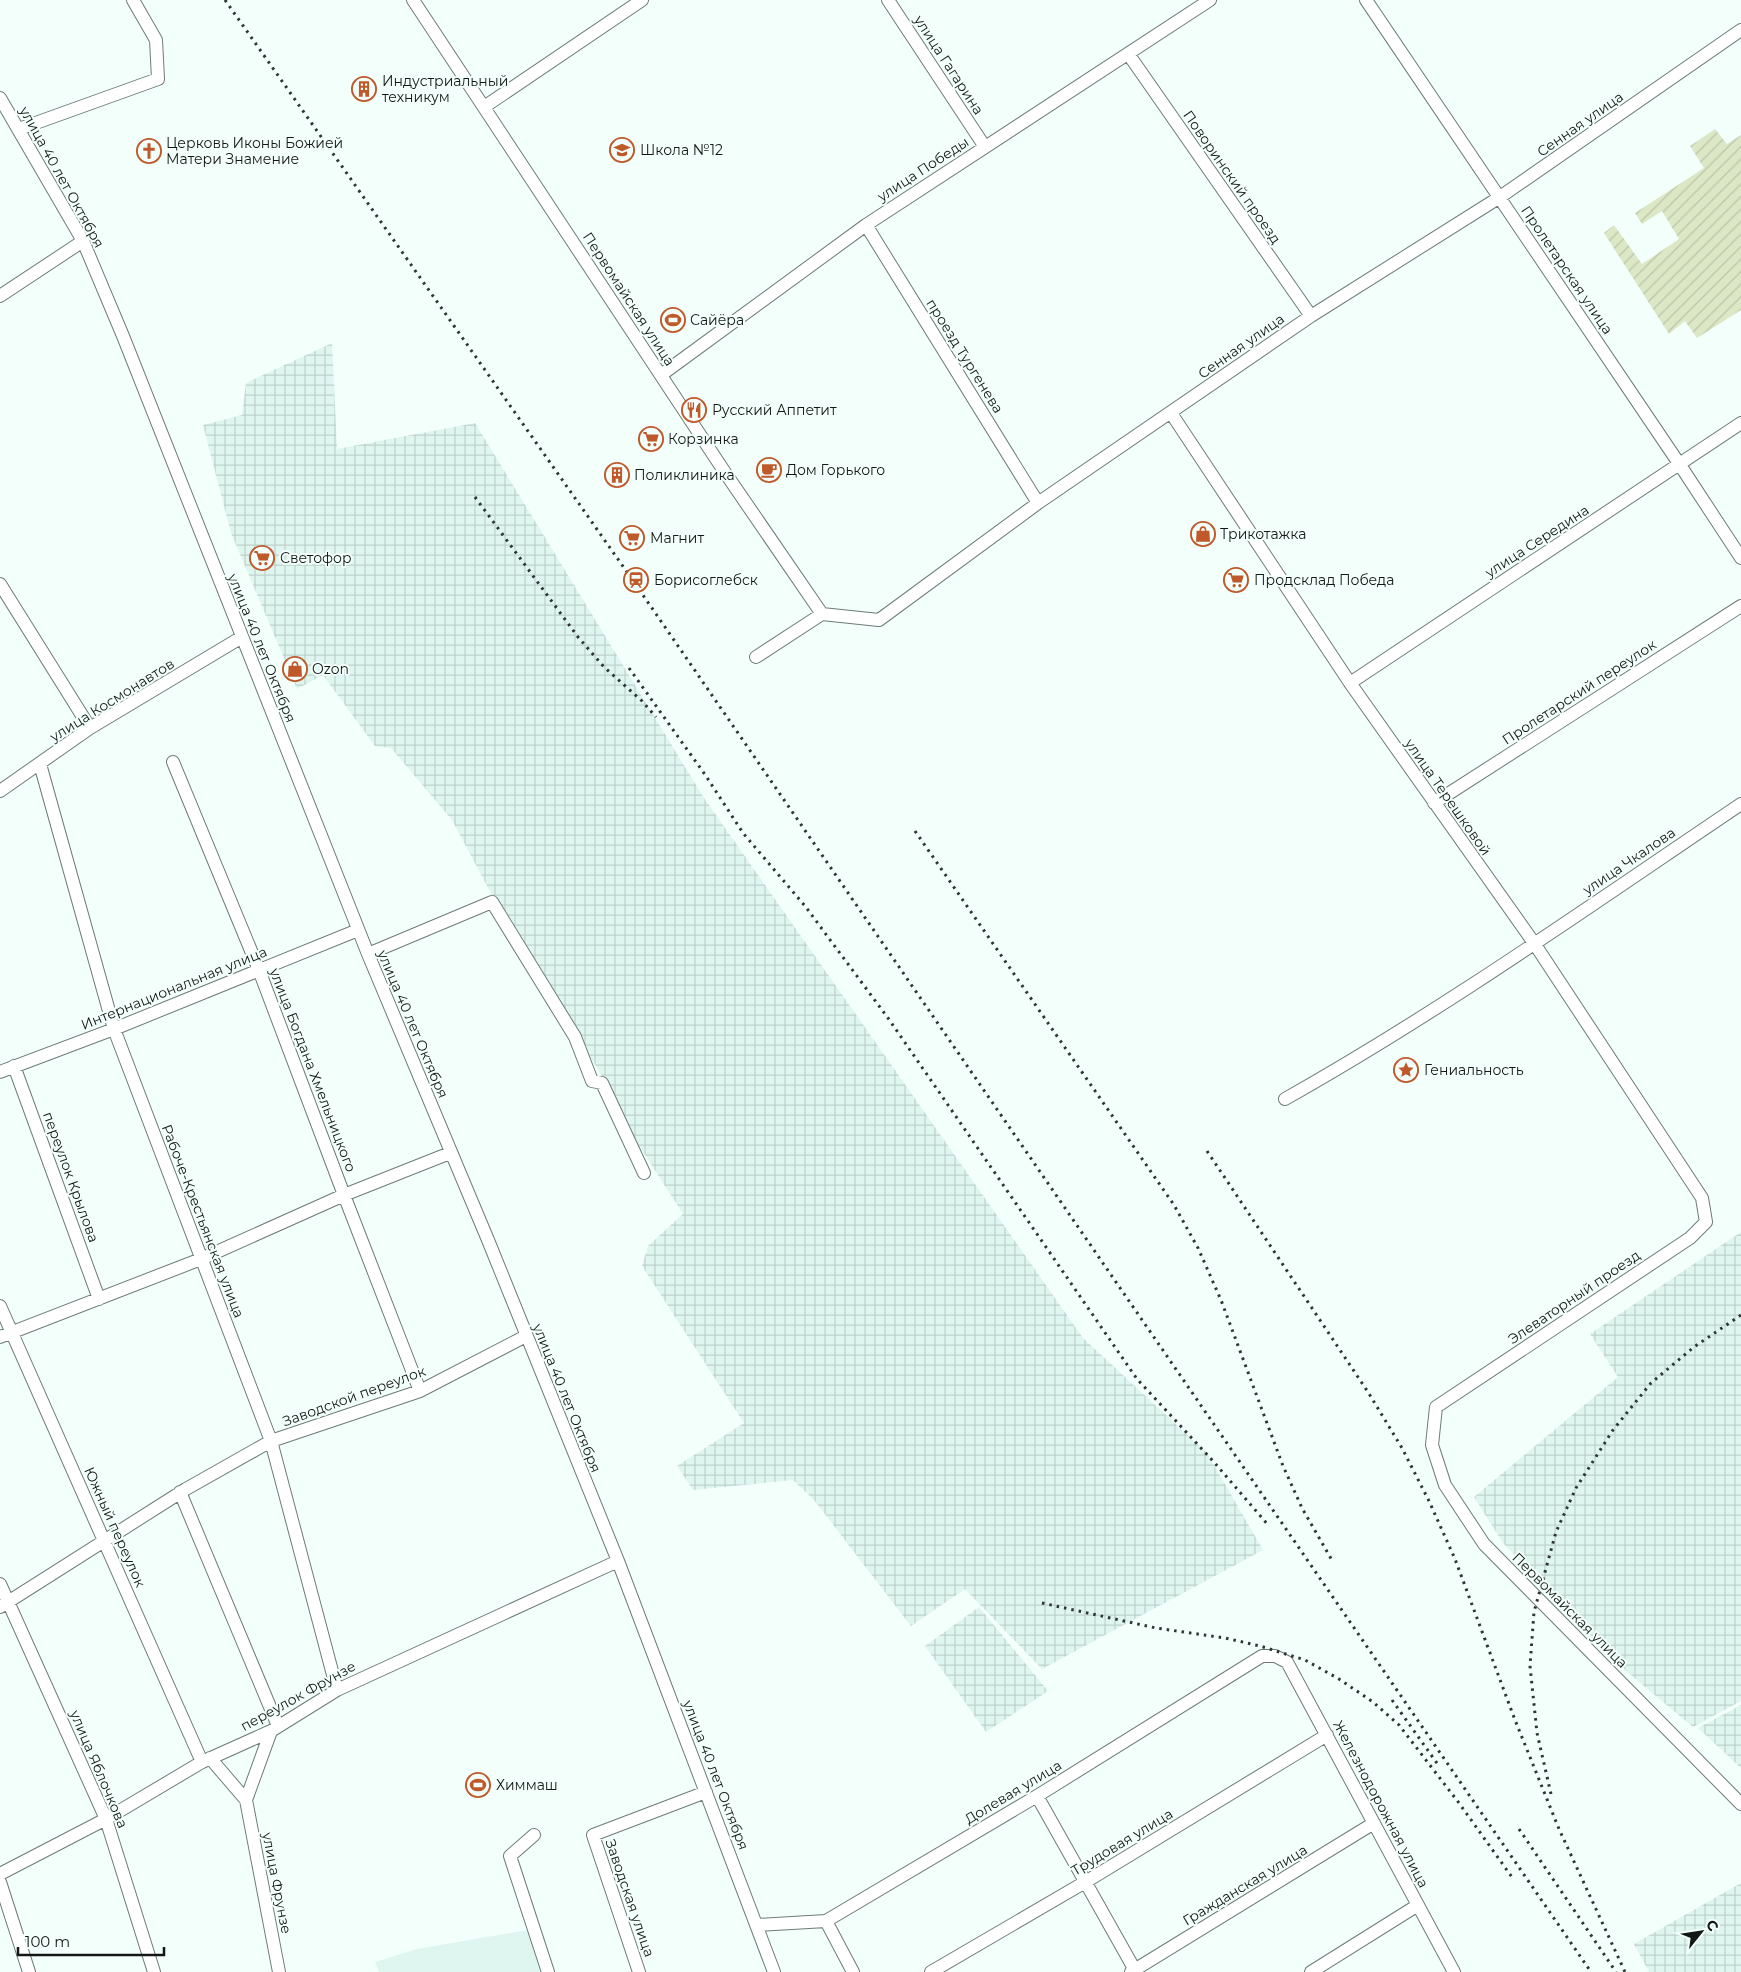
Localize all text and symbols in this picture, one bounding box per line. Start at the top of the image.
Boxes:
street label: улица Гагарина [910,11,988,118]
place label: Индустриальный техникум [382,72,508,106]
building icon: Индустриальный техникум [351,76,377,102]
street label: Сенная улица [1533,88,1627,160]
street label: улица 40 лет Октября [15,102,108,251]
street label: Поворинский проезд [1179,107,1285,247]
street label: улица Победы [873,133,972,206]
place label: Церковь Иконы Божией Матери Знамение [166,134,343,168]
school or university icon: Школа №12 [609,137,635,163]
church icon: Церковь Иконы Божией Матери Знамение [136,138,162,164]
place label: Школа №12 [640,141,723,159]
street label: Пролетарская улица [1517,202,1617,338]
street label: Первомайская улица [579,229,679,369]
street label: проезд Тургенева [922,295,1008,417]
sports icon: Сайёра [660,307,686,333]
street label: Сенная улица [1194,310,1288,382]
place label: Сайёра [690,311,744,329]
restaurant icon: Русский Аппетит [681,397,707,423]
place label: Русский Аппетит [712,401,837,419]
supermarket icon: Корзинка [638,426,664,452]
place label: Корзинка [668,430,739,448]
cafe icon: Дом Горького [756,457,782,483]
place label: Дом Горького [786,461,885,479]
building icon: Поликлиника [604,462,630,488]
place label: Поликлиника [634,466,735,484]
street label: улица Середина [1481,501,1592,582]
shop icon: Трикотажка [1190,521,1216,547]
supermarket icon: Магнит [619,525,645,551]
place label: Трикотажка [1220,525,1306,543]
place label: Магнит [650,529,704,547]
supermarket icon: Светофор [249,545,275,571]
place label: Светофор [280,549,352,567]
station icon: Борисоглебск [623,567,649,593]
supermarket icon: Продсклад Победа [1223,567,1249,593]
street label: улица 40 лет Октября [224,570,300,725]
place label: Борисоглебск [654,571,758,589]
place label: Продсклад Победа [1254,571,1394,589]
street label: Пролетарский переулок [1499,635,1659,749]
street label: улица Космонавтов [46,654,178,746]
shop icon: Ozon [282,656,308,682]
place label: Ozon [312,660,349,678]
street label: улица Терешковой [1400,734,1495,859]
street label: улица Чкалова [1578,823,1679,899]
street label: Интернациональная улица [78,942,270,1034]
street label: улица 40 лет Октября [373,946,452,1101]
street label: улица Богдана Хмельницкого [265,964,360,1175]
place icon: Гениальность [1393,1057,1419,1083]
place label: Гениальность [1424,1061,1524,1079]
street label: переулок Крылова [39,1109,103,1245]
street label: Рабоче-Крестьянская улица [158,1122,248,1320]
street label: Элеваторный проезд [1504,1246,1644,1348]
street label: улица 40 лет Октября [529,1320,605,1475]
street label: Заводской переулок [280,1362,428,1430]
street label: Южный переулок [80,1464,150,1590]
street label: Первомайская улица [1508,1548,1632,1672]
street label: переулок Фрунзе [237,1657,359,1735]
street label: улица 40 лет Октября [679,1697,753,1852]
street label: улица Яблочкова [66,1706,132,1831]
street label: Железнодорожная улица [1329,1717,1433,1891]
street label: Долевая улица [961,1756,1065,1828]
sports icon: Химмаш [465,1772,491,1798]
place label: Химмаш [496,1776,558,1794]
street label: Трудовая улица [1068,1805,1176,1879]
street label: улица Фрунзе [258,1830,296,1935]
street label: Заводская улица [601,1837,659,1959]
street label: Гражданская улица [1179,1841,1311,1929]
north arrow [1676,1907,1726,1957]
text: С [1702,1917,1723,1934]
scale bar [18,1924,164,1956]
text: 100 m [25,1932,70,1951]

